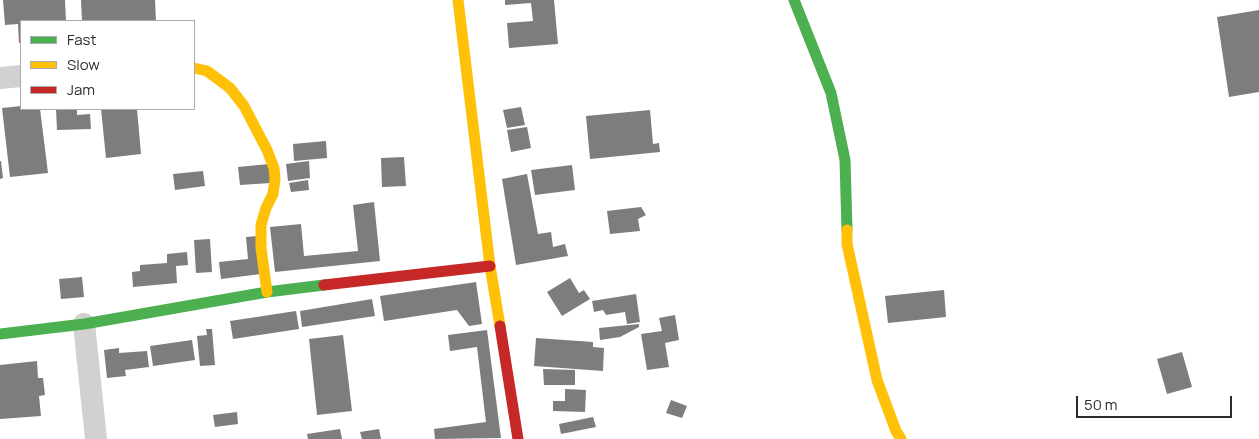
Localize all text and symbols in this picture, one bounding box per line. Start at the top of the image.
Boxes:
legend [20,20,195,110]
text: Fast [67,29,96,50]
text: Slow [67,54,100,75]
text: Jam [67,79,95,100]
scale bar [1079,386,1235,418]
text: 50 m [1084,394,1118,415]

